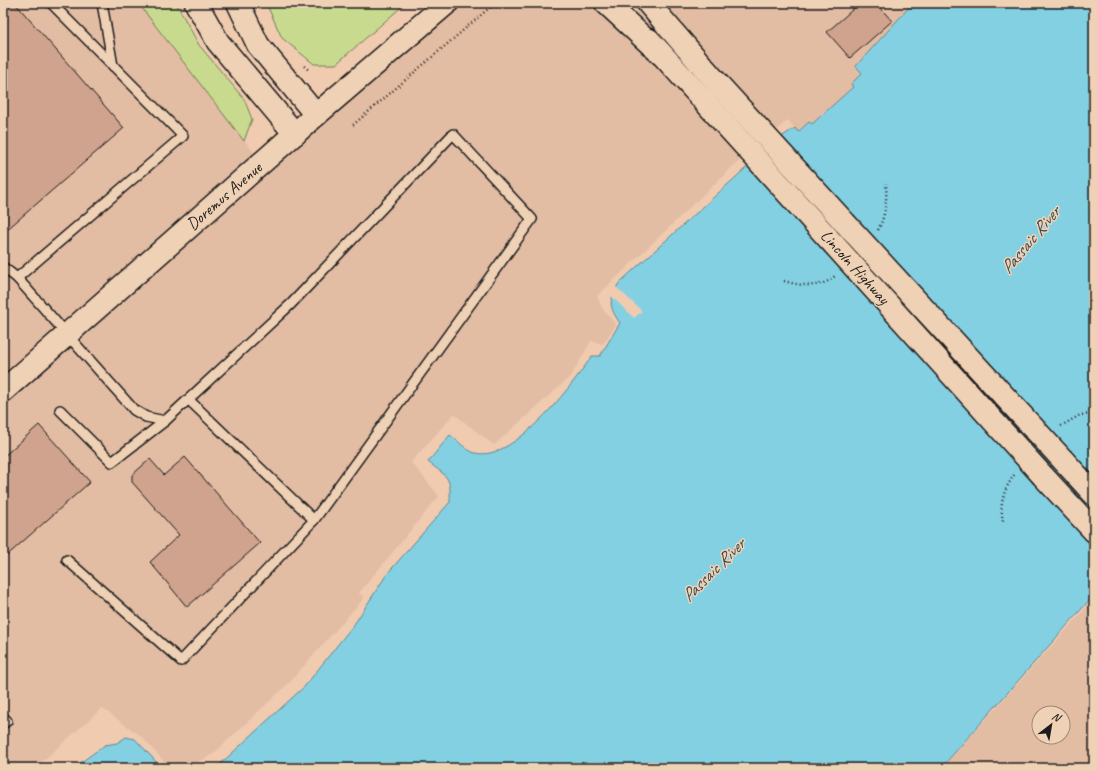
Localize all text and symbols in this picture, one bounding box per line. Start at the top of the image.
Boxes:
street label: Doremus Avenue [182,157,267,235]
water label: Passaic River [996,200,1066,278]
street label: Lincoln Highway [816,225,895,310]
water label: Passaic River [677,532,751,606]
north arrow [1031,705,1071,745]
text: N [1050,709,1065,725]

